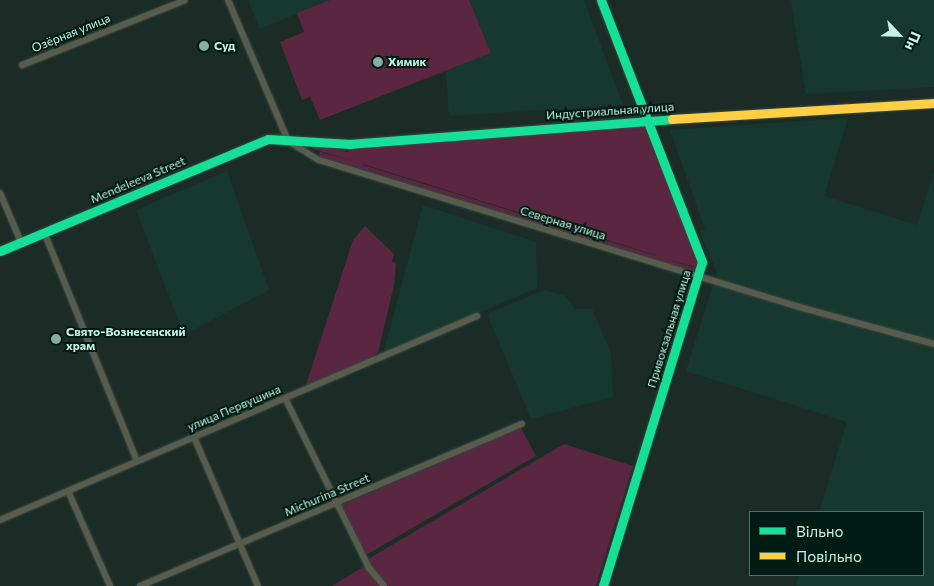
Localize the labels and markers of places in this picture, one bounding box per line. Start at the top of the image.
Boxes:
place label: Суд [214,39,235,53]
marker: Суд [198,40,210,52]
place label: Химик [388,55,426,69]
marker: Химик [372,56,384,68]
place label: Свято-Вознесенский храм [66,325,185,353]
marker: Свято-Вознесенский храм [50,333,62,345]

